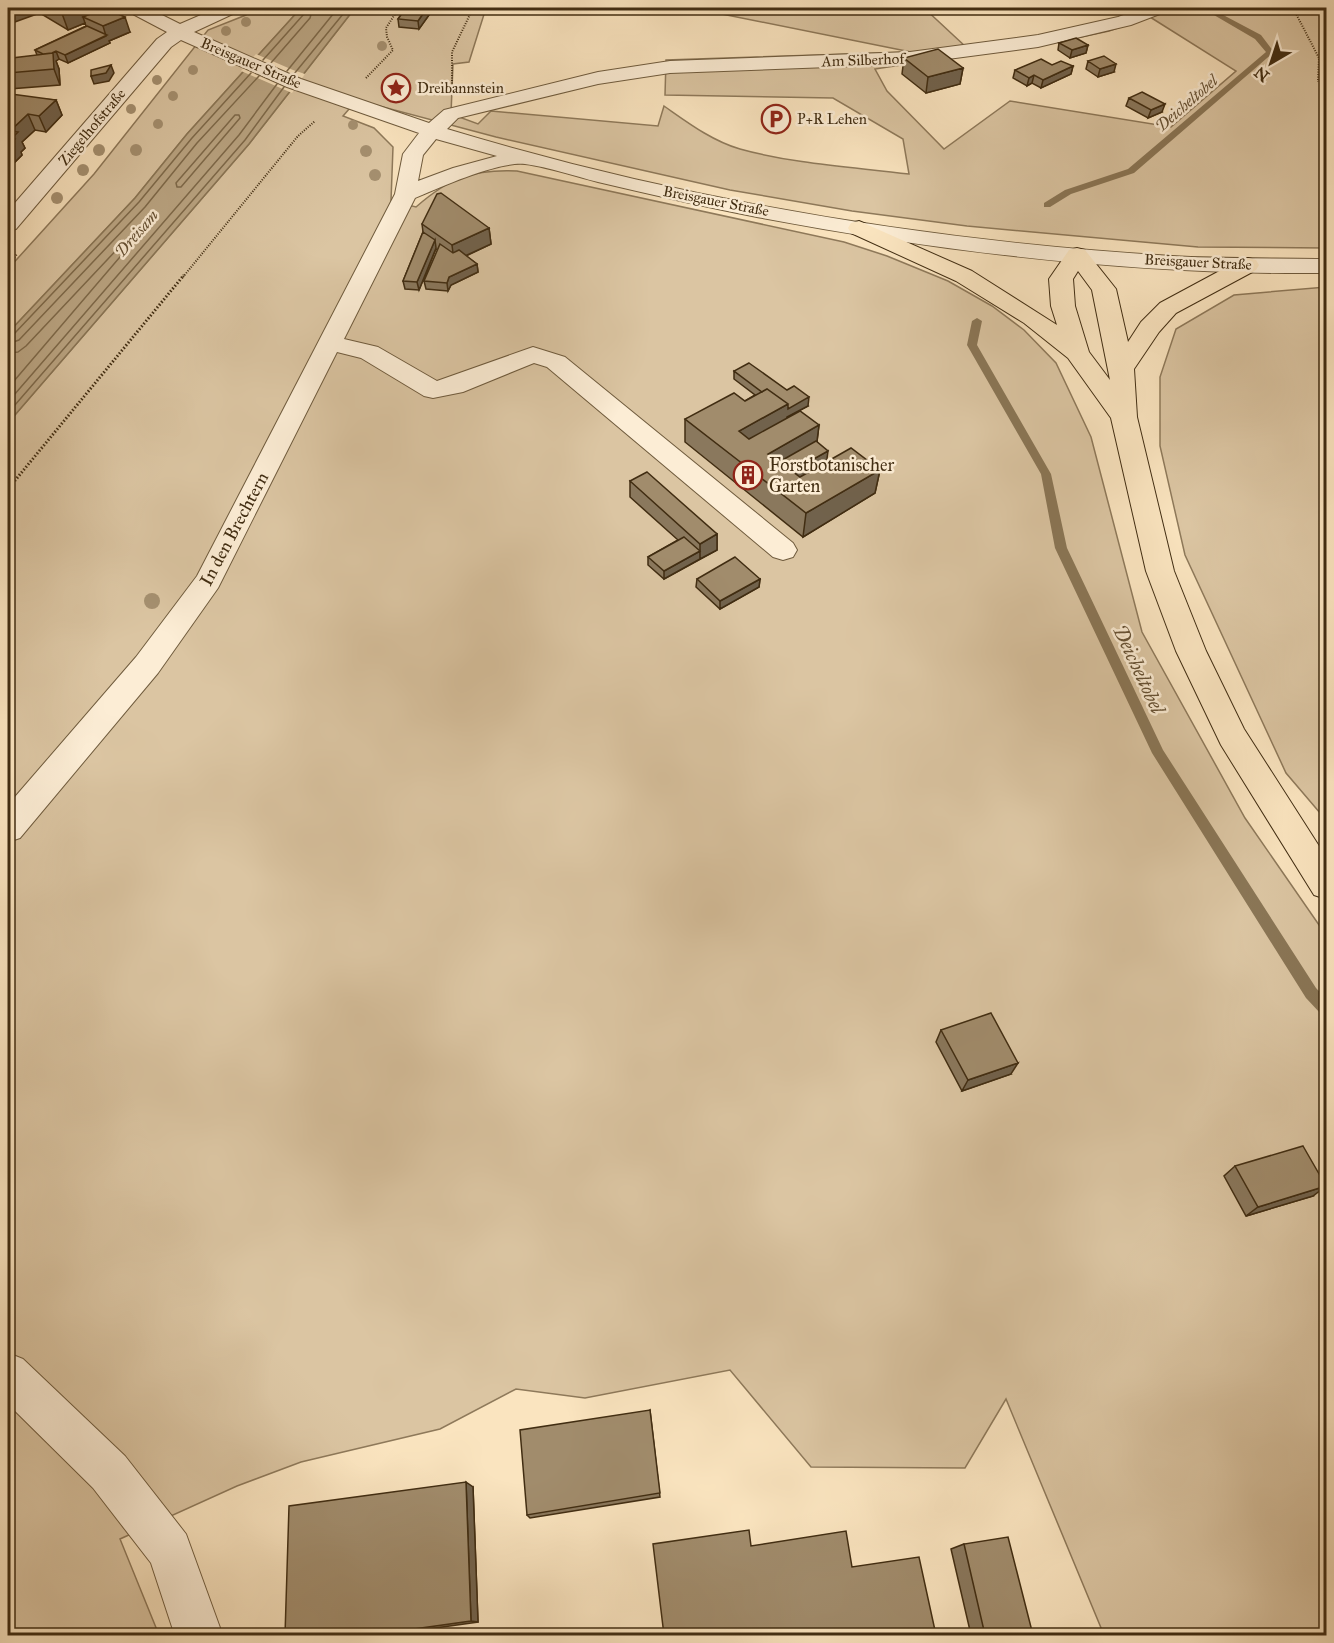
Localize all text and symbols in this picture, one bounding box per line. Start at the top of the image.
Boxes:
north arrow [1241,33,1301,93]
street label: Breisgauer Straße [198,34,304,92]
street label: Am Silberhof [820,49,908,70]
text: N [1250,62,1273,86]
water label: Deicheltobel [1151,70,1223,136]
place icon: Dreibannstein [380,72,412,104]
place label: Dreibannstein [417,79,504,97]
street label: Ziegelhofstraße [55,85,129,169]
parking icon: P+R Lehen [760,103,792,135]
place label: P+R Lehen [797,110,867,128]
street label: Breisgauer Straße [661,182,771,220]
water label: Dreisam [111,206,162,261]
street label: Breisgauer Straße [1144,250,1252,274]
place label: Forstbotanischer Garten [769,454,894,497]
building icon: Forstbotanischer Garten [732,459,764,491]
street label: In den Brechtern [195,468,273,589]
water label: Deicheltobel [1108,621,1171,719]

